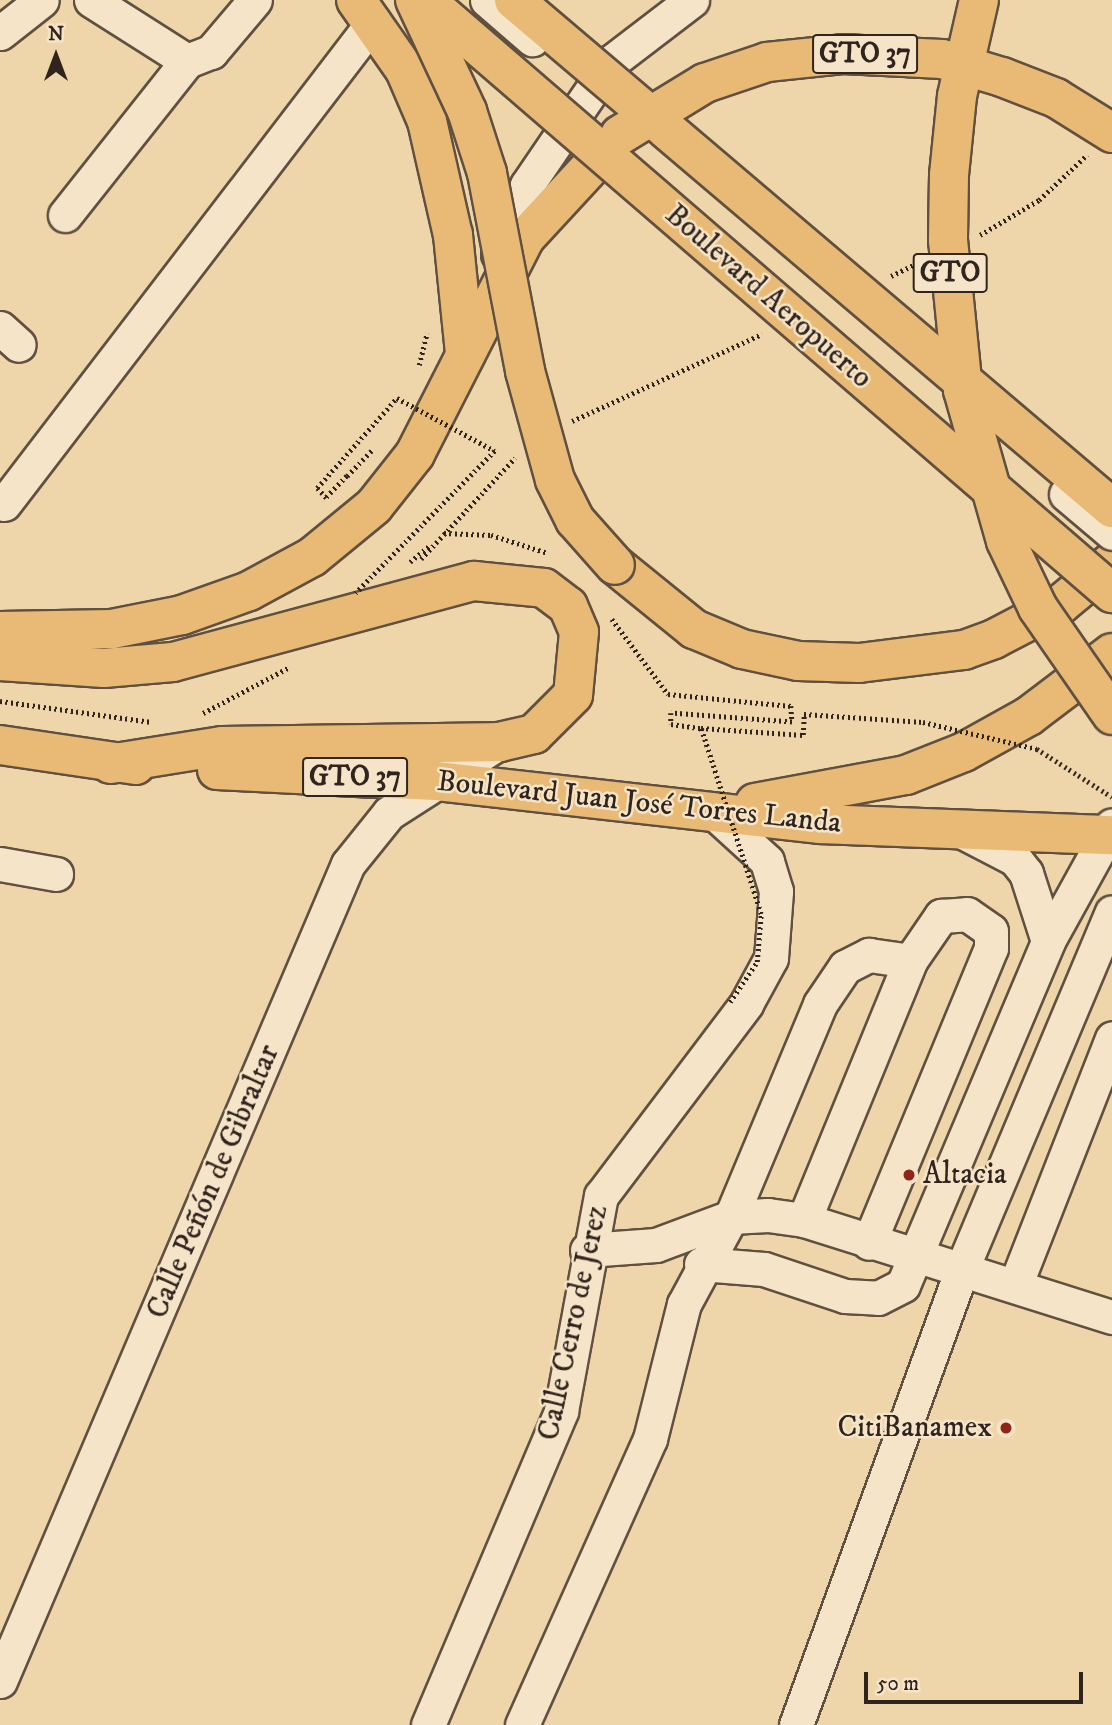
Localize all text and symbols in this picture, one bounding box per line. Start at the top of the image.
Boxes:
north arrow [21,21,91,91]
text: N [48,23,64,46]
road number: GTO 37 [811,30,919,78]
street label: Boulevard Aeropuerto [657,197,879,397]
road number: GTO [912,248,988,298]
road number: GTO 37 [301,752,409,802]
street label: Boulevard Juan José Torres Landa [435,764,843,842]
street label: Calle Peñón de Gibraltar [140,1040,288,1324]
place label: Altacia [923,1157,1007,1193]
marker: Altacia [901,1167,917,1183]
street label: Calle Cerro de Jerez [532,1202,616,1444]
place label: CitiBanamex [837,1410,992,1446]
marker: CitiBanamex [998,1420,1014,1436]
scale bar [867,1658,1086,1702]
text: 50 m [877,1671,919,1697]

